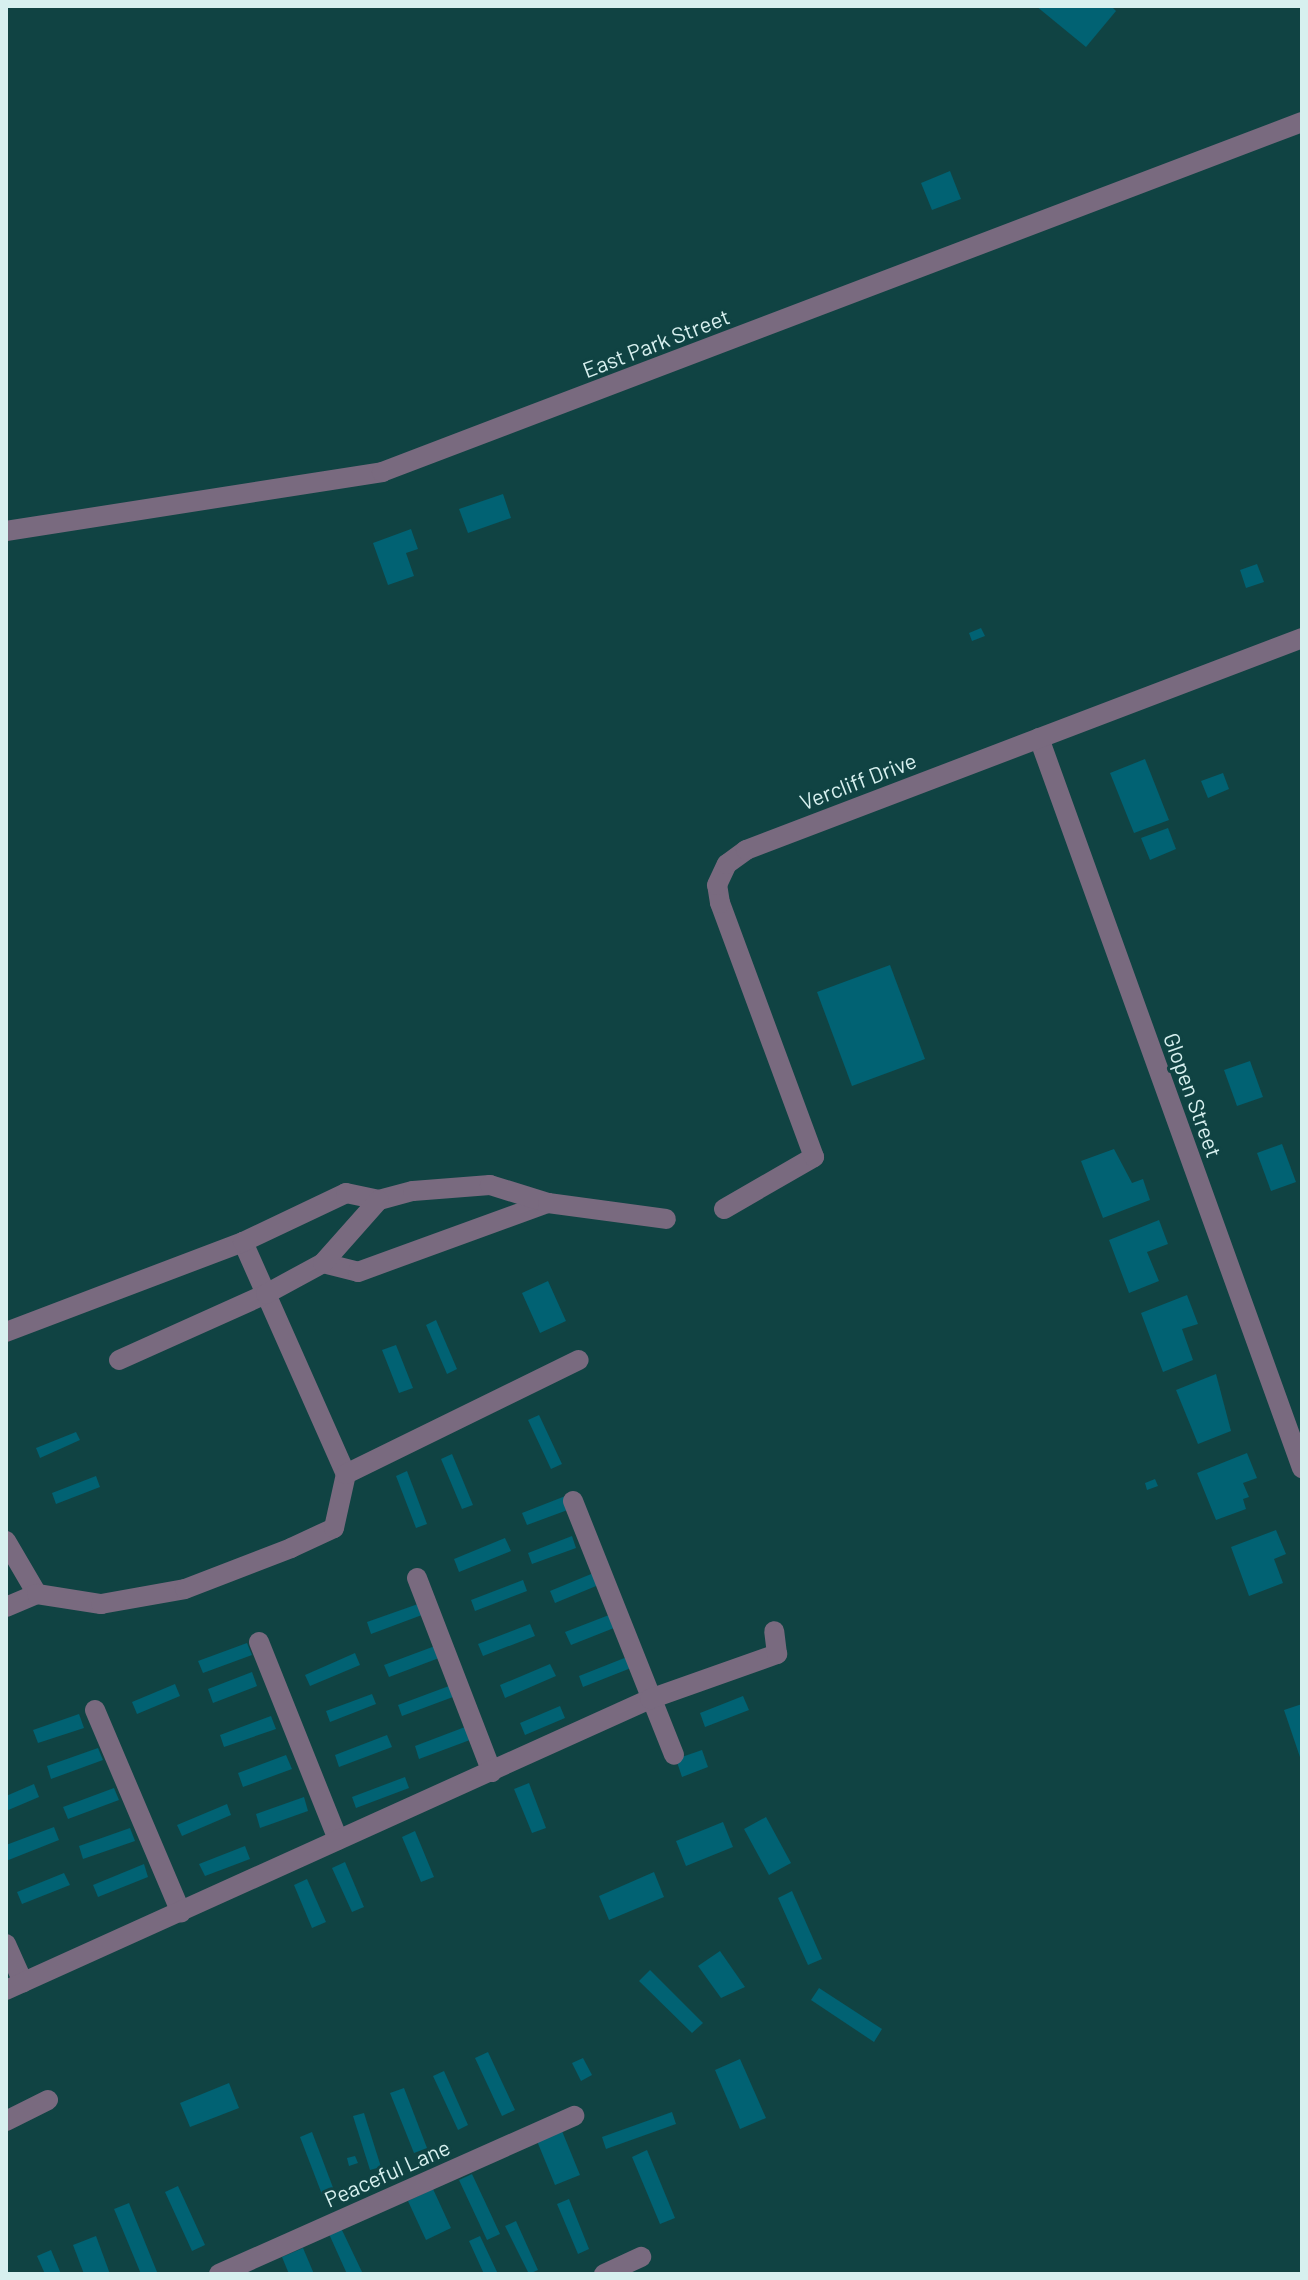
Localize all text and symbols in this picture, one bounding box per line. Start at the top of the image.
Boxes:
street label: East Park Street [579,303,733,383]
street label: Vercliff Drive [796,747,920,815]
street label: Glopen Street [1158,1029,1228,1161]
street label: Peaceful Lane [320,2134,454,2212]

